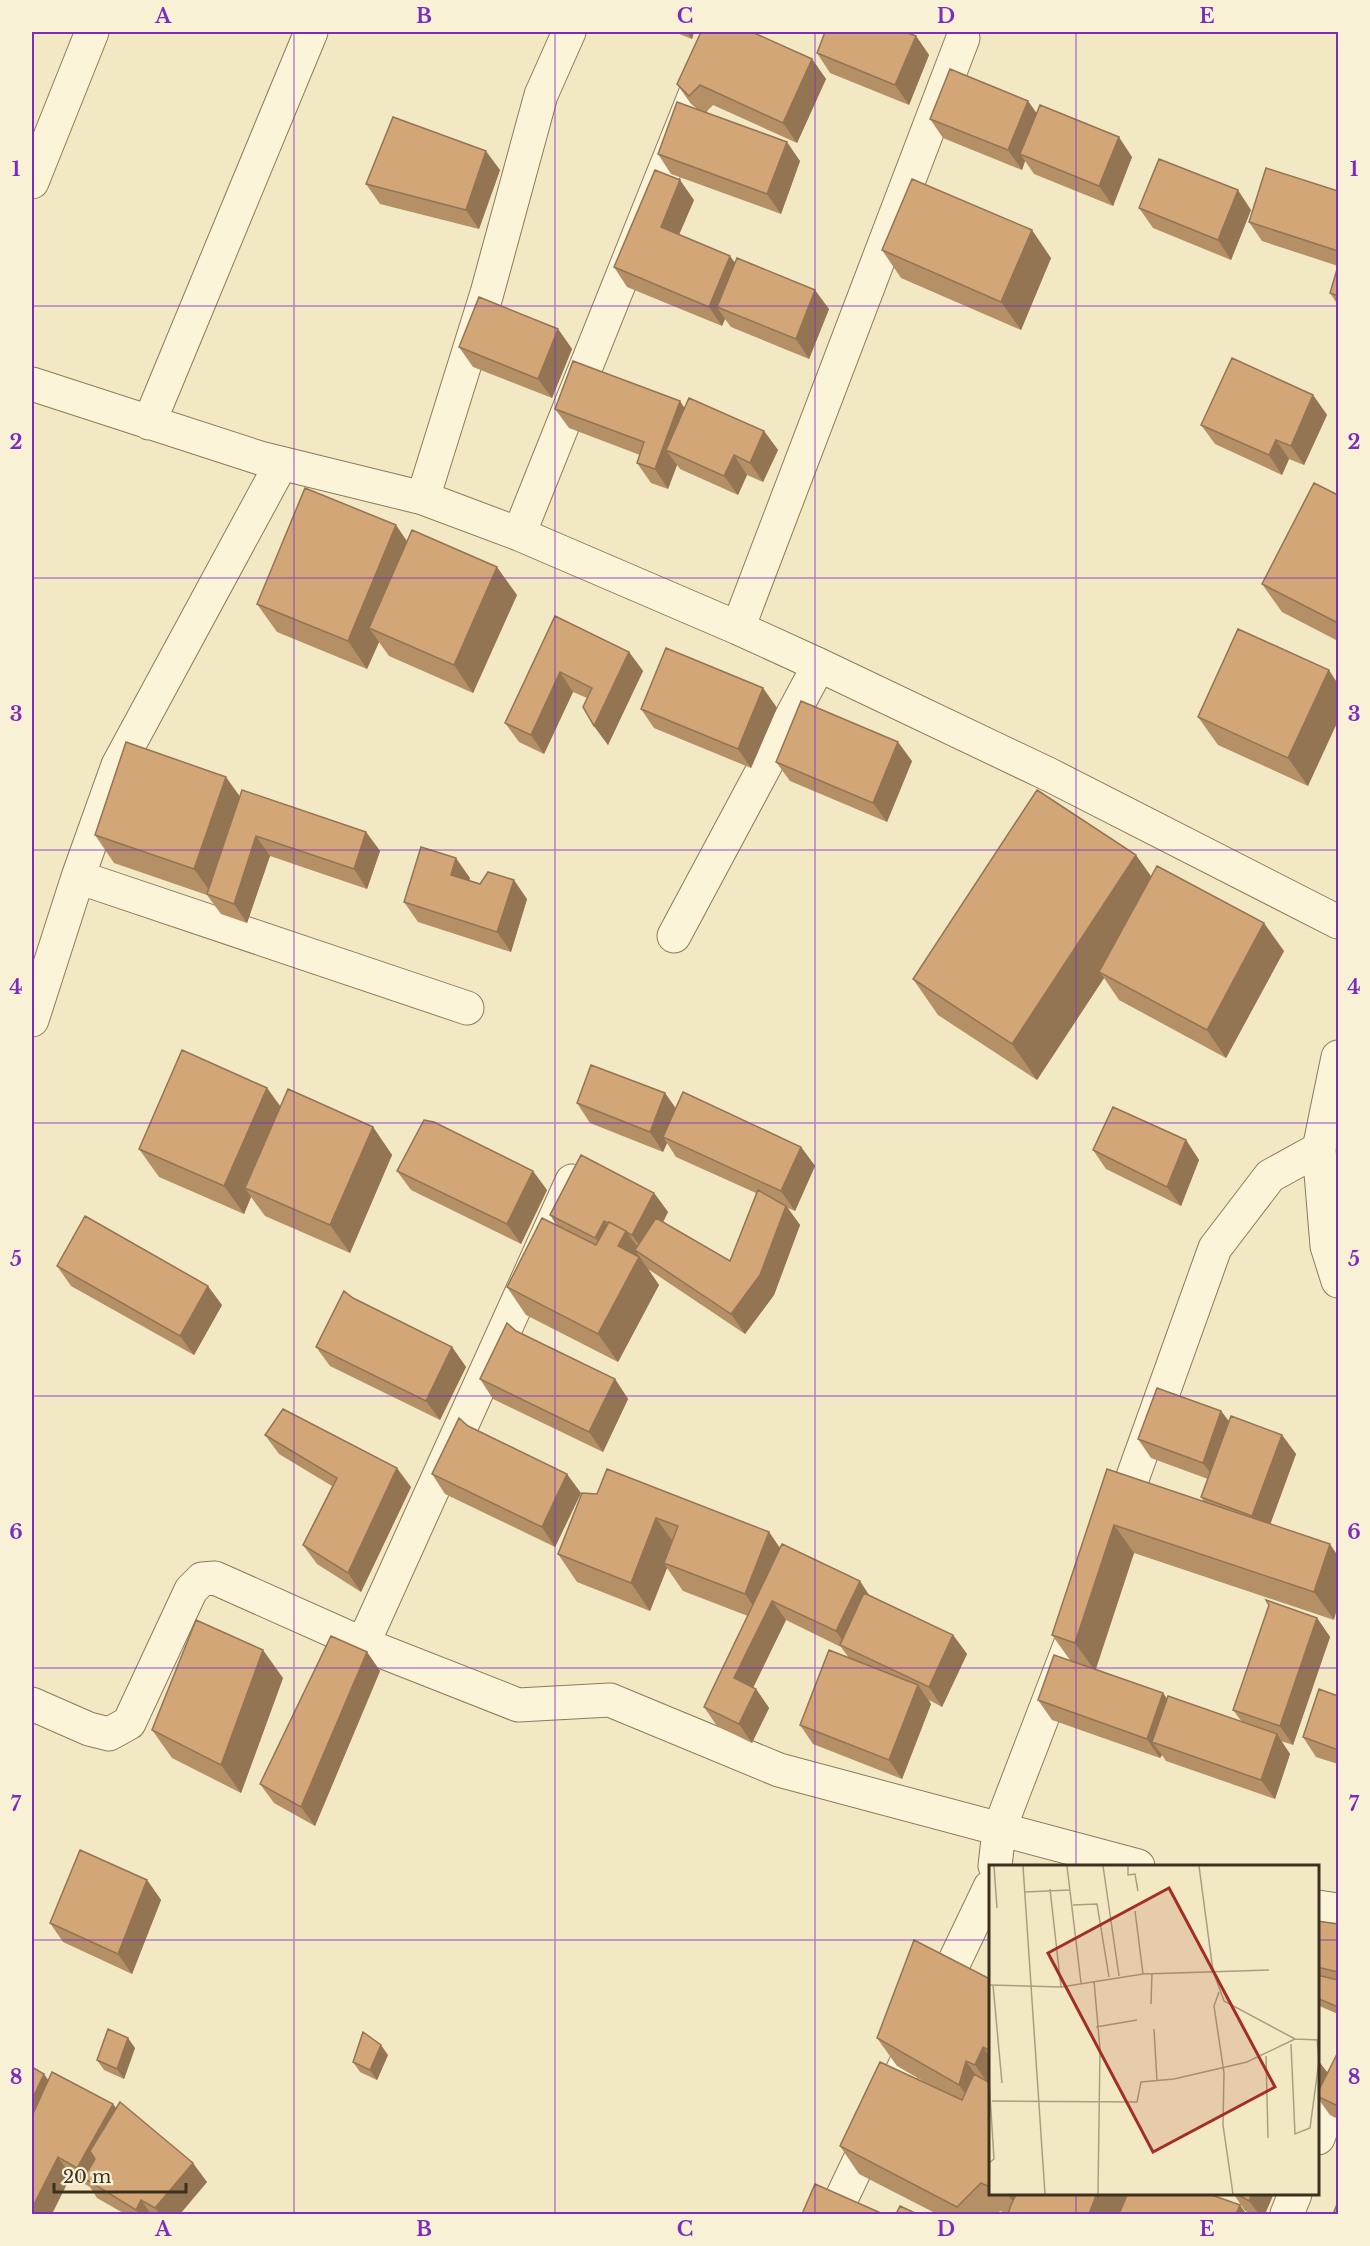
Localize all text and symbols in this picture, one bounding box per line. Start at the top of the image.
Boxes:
text: A [154,4,172,28]
text: B [416,4,432,28]
text: C [677,4,693,28]
text: D [937,4,955,28]
text: E [1199,4,1215,28]
text: 1 [12,157,21,181]
text: 1 [1350,157,1359,181]
text: 2 [9,430,23,454]
text: 2 [1347,430,1361,454]
text: 3 [10,702,22,726]
text: 3 [1348,702,1360,726]
text: 4 [9,975,23,999]
text: 4 [1347,975,1361,999]
text: 5 [10,1247,22,1271]
text: 5 [1348,1247,1360,1271]
text: 6 [9,1520,23,1544]
text: 6 [1347,1520,1361,1544]
text: 7 [11,1792,22,1816]
text: 7 [1349,1792,1360,1816]
inset map [989,1865,1319,2195]
text: 8 [10,2065,22,2089]
text: 8 [1348,2065,1360,2089]
scale bar [54,2156,186,2194]
text: 20 m [63,2166,111,2188]
text: A [154,2217,172,2241]
text: B [416,2217,432,2241]
text: C [677,2217,693,2241]
text: D [937,2217,955,2241]
text: E [1199,2217,1215,2241]

